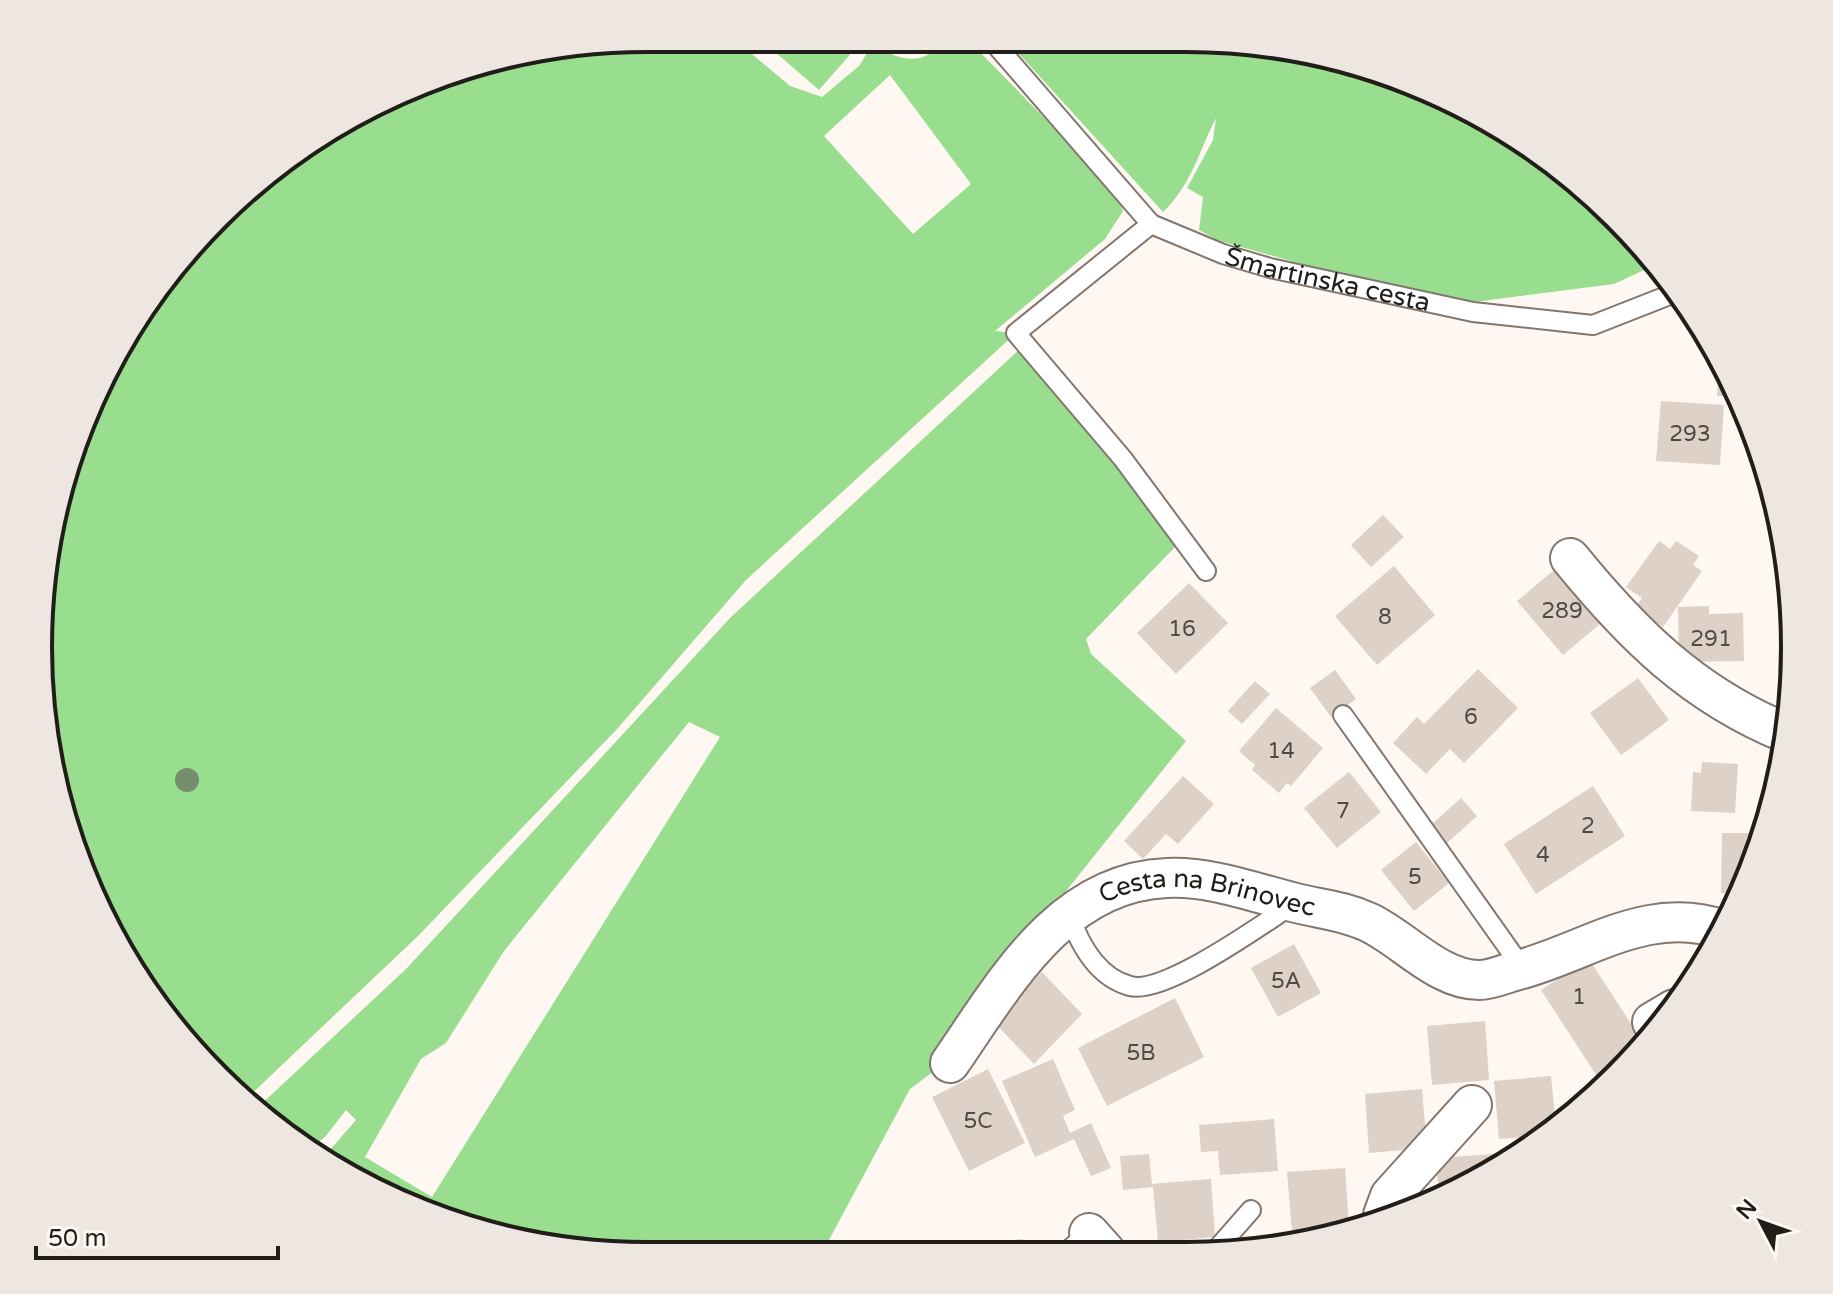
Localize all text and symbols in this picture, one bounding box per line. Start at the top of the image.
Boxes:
street label: Šmartinska cesta [1221,240,1433,318]
house number: 293 [1669,421,1711,447]
house number: 289 [1541,598,1583,624]
house number: 8 [1378,604,1392,630]
house number: 16 [1168,616,1196,642]
house number: 291 [1690,626,1732,652]
house number: 6 [1464,704,1478,730]
house number: 14 [1267,738,1295,764]
house number: 7 [1336,798,1350,824]
house number: 2 [1581,813,1595,839]
house number: 4 [1536,842,1550,868]
street label: Cesta na Brinovec [1094,863,1318,923]
house number: 5 [1408,864,1422,890]
house number: 5A [1271,968,1301,994]
house number: 1 [1572,984,1586,1010]
house number: 5B [1126,1040,1156,1066]
house number: 5C [963,1108,993,1134]
north arrow [1721,1182,1801,1262]
text: N [1731,1194,1762,1225]
scale bar [36,1210,278,1260]
text: 50 m [48,1224,106,1253]

